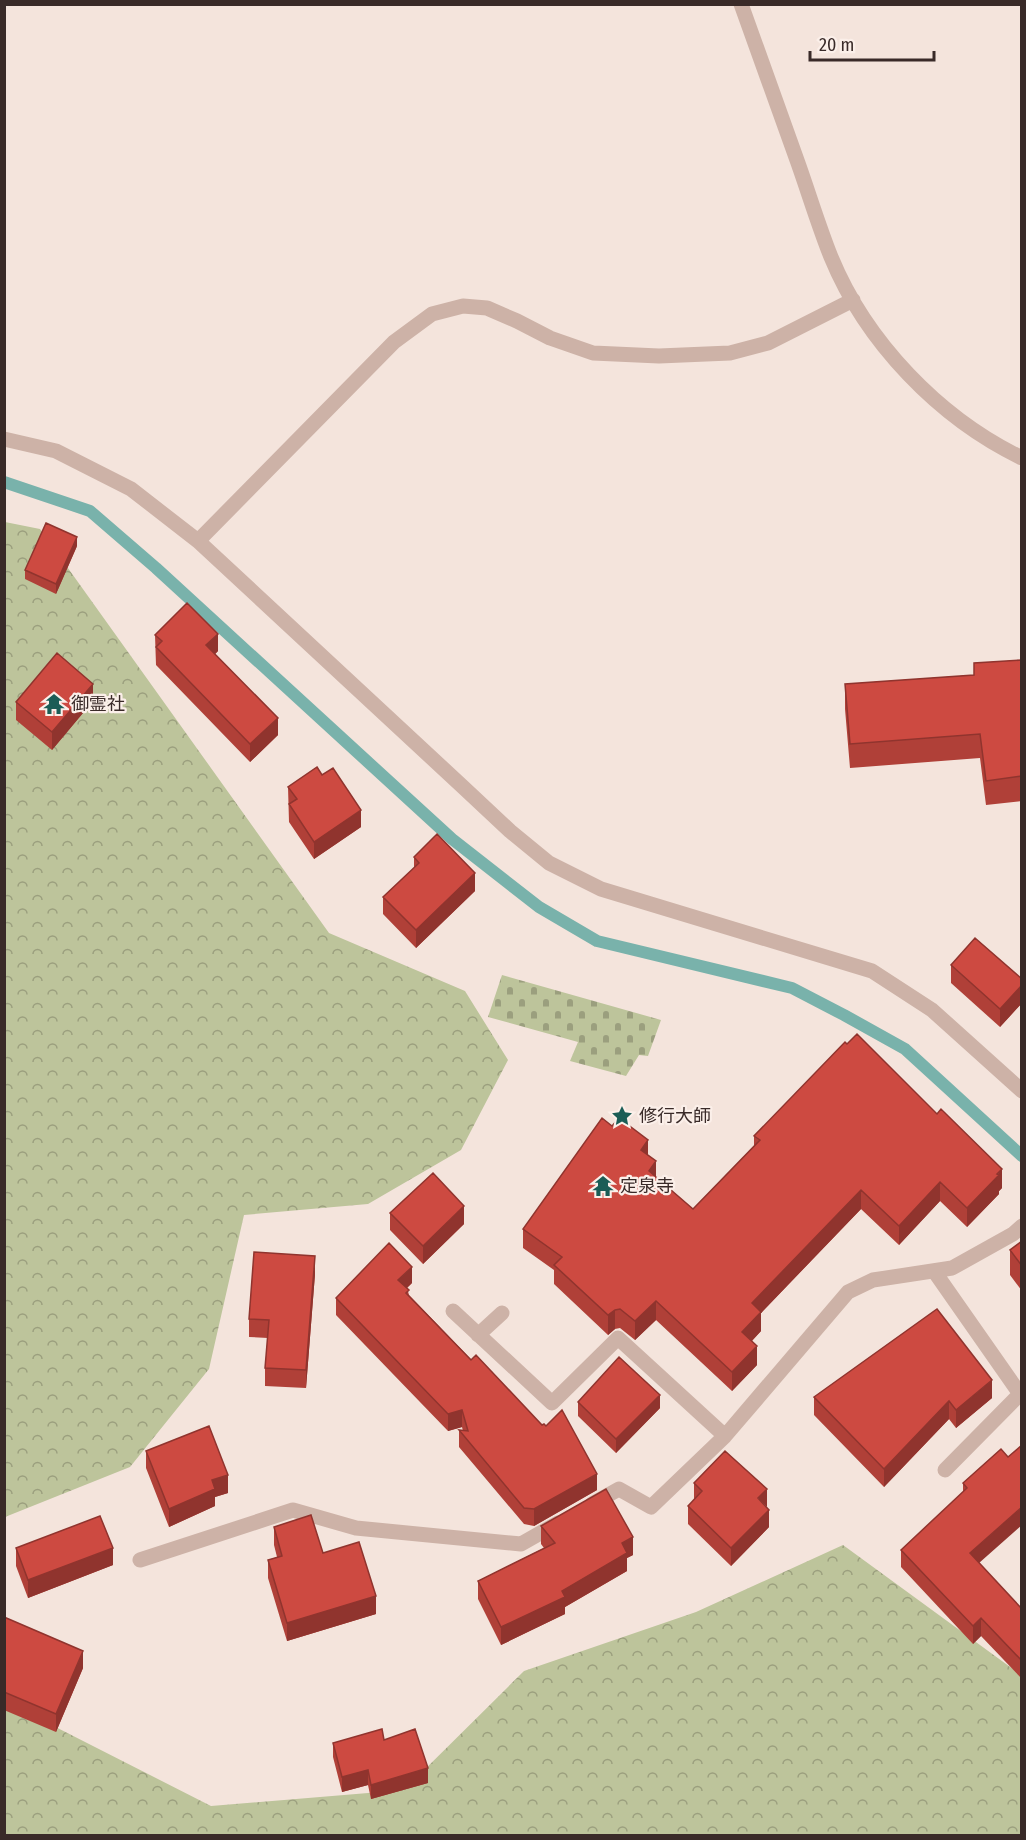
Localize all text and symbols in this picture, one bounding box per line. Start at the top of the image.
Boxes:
scale bar [810,24,934,62]
text: 20 m [819,34,854,56]
temple icon: 御霊社 [42,692,66,716]
place label: 御霊社 [71,693,125,715]
place icon: 修行大師 [610,1104,634,1128]
place label: 修行大師 [639,1105,711,1127]
temple icon: 定泉寺 [591,1174,615,1198]
place label: 定泉寺 [620,1175,674,1197]

